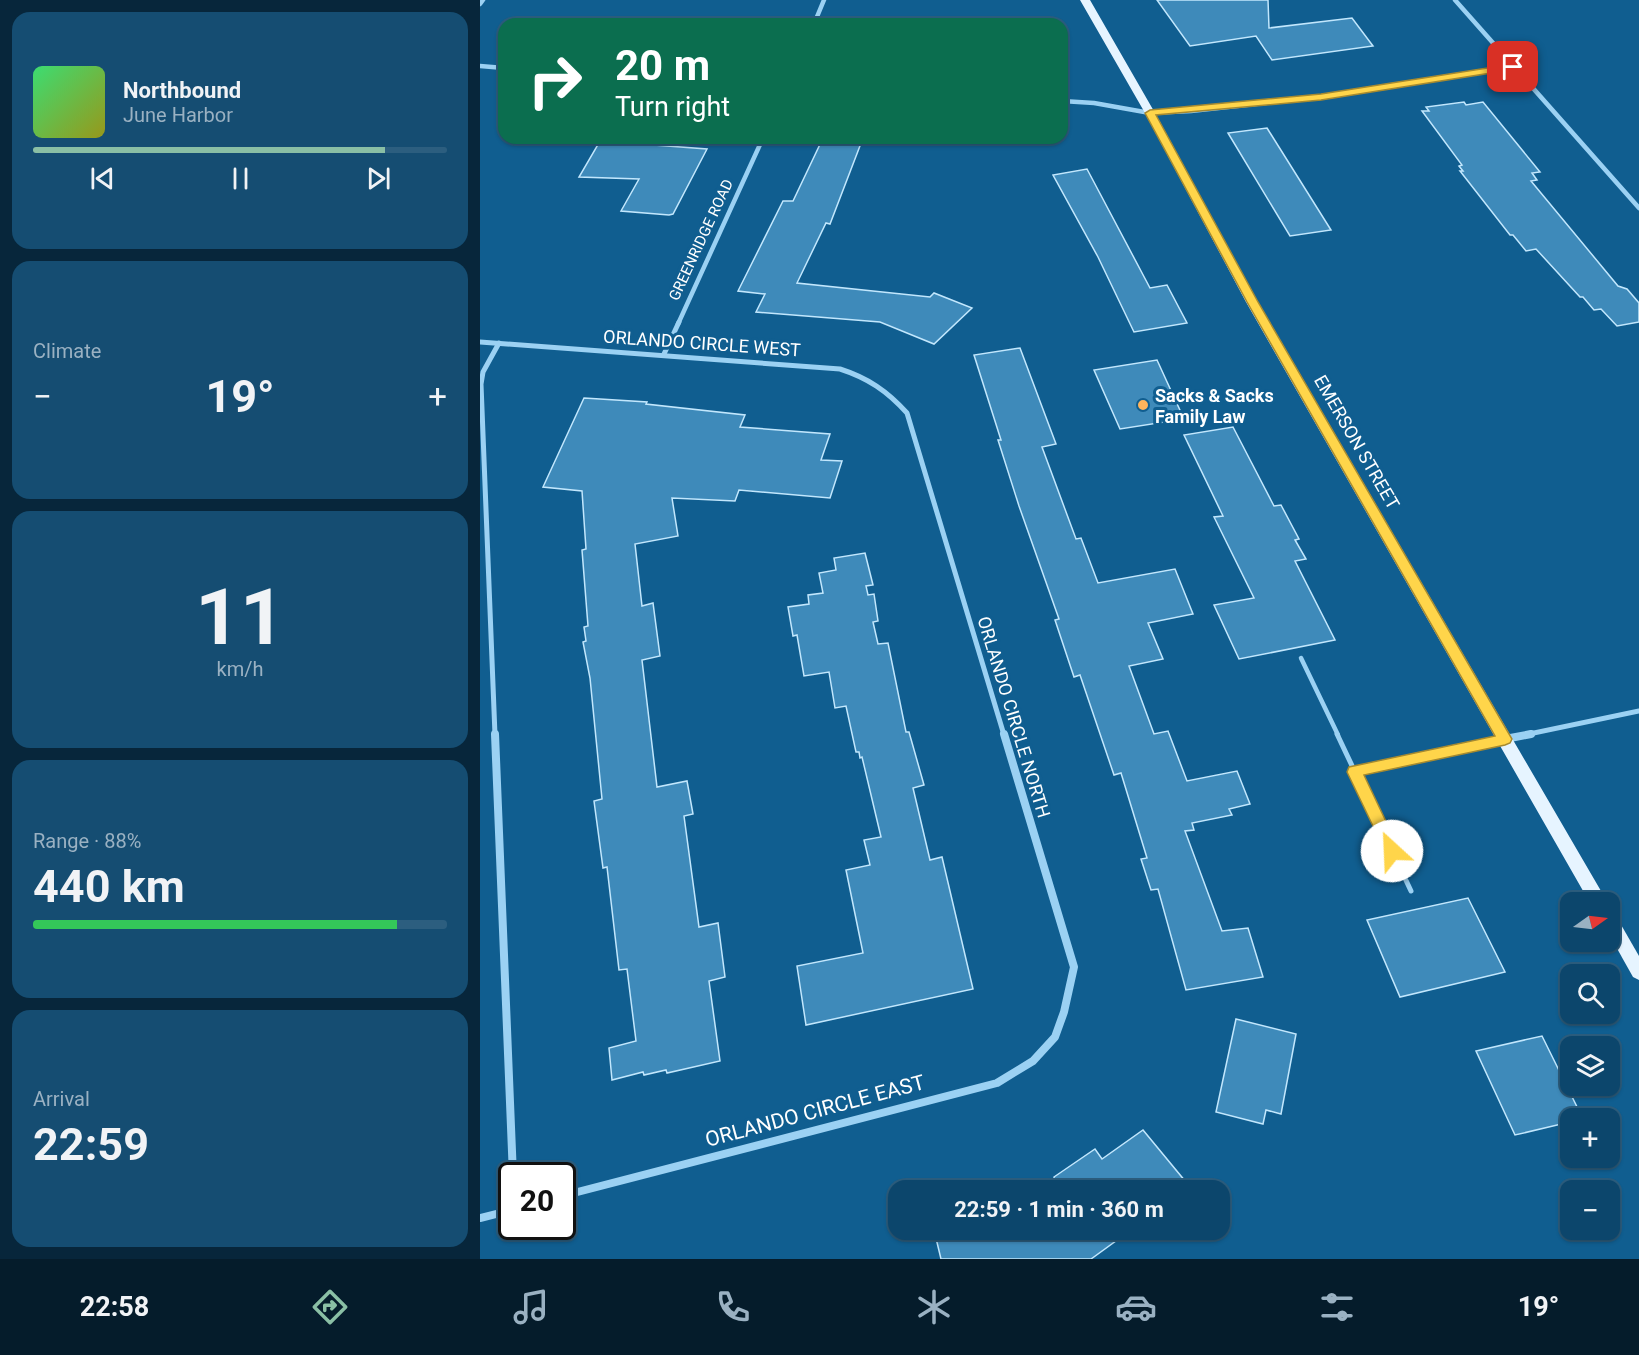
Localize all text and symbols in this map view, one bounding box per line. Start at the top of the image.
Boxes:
text: 20 m [615,41,710,90]
pin [1487,41,1538,92]
icon: right [516,42,594,120]
icon: arrive [1496,50,1529,83]
text: Northbound [123,78,241,103]
text: Turn right [615,91,730,123]
text: June Harbor [123,103,233,127]
icon: previous [86,162,119,195]
icon: pause [224,162,257,195]
icon: next [362,162,395,195]
street label: GREENRIDGE ROAD [665,176,737,304]
street label: ORLANDO CIRCLE WEST [602,326,802,360]
text: Climate [33,339,101,363]
text: 19° [205,370,275,423]
street label: EMERSON STREET [1310,371,1404,513]
text: − [33,377,52,416]
text: + [428,377,447,416]
place label: Sacks & Sacks Family Law [1155,385,1274,427]
marker: Sacks & Sacks Family Law [1136,398,1150,412]
text: 11 [195,572,285,663]
street label: ORLANDO CIRCLE NORTH [973,614,1055,820]
text: km/h [217,657,263,681]
position arrow [1360,819,1424,883]
text: Range · 88% [33,829,141,853]
text: 440 km [33,860,185,913]
north arrow [1560,892,1620,952]
map controls [1560,892,1620,1240]
button: search [1560,964,1620,1024]
button: layers [1560,1036,1620,1096]
street label: ORLANDO CIRCLE EAST [703,1070,928,1152]
text: Arrival [33,1087,90,1111]
button: + [1560,1108,1620,1168]
text: 22:59 [33,1118,149,1171]
speed limit sign: 20 [498,1162,576,1240]
button: − [1560,1180,1620,1240]
text: 22:59 · 1 min · 360 m [954,1197,1164,1222]
icon: directions [309,1286,351,1328]
icon: music [510,1286,552,1328]
icon: phone [712,1286,754,1328]
icon: climate [913,1286,955,1328]
icon: car [1115,1286,1157,1328]
icon: filters [1316,1286,1358,1328]
text: 22:58 [80,1291,149,1323]
text: 19° [1518,1291,1559,1323]

